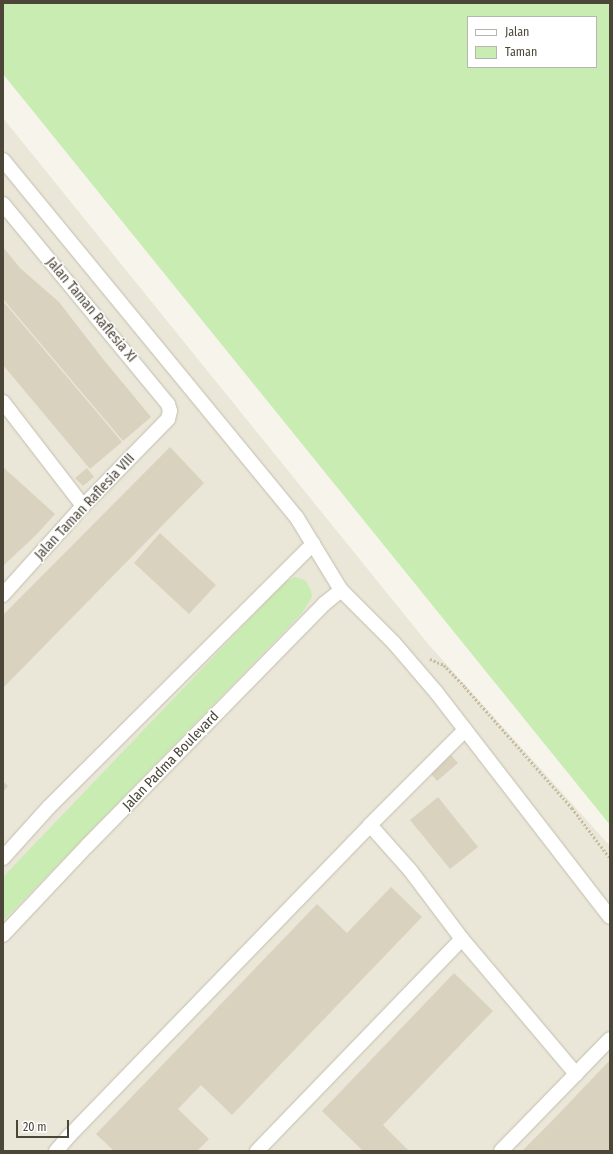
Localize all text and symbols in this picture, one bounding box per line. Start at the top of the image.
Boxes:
legend [467,16,597,68]
text: Jalan [505,25,529,39]
text: Taman [505,45,537,59]
street label: Jalan Taman Raflesia XI [42,254,140,366]
street label: Jalan Taman Raflesia VIII [31,450,139,564]
street label: Jalan Padma Boulevard [119,708,223,814]
scale bar [18,1112,71,1138]
text: 20 m [23,1120,47,1134]

